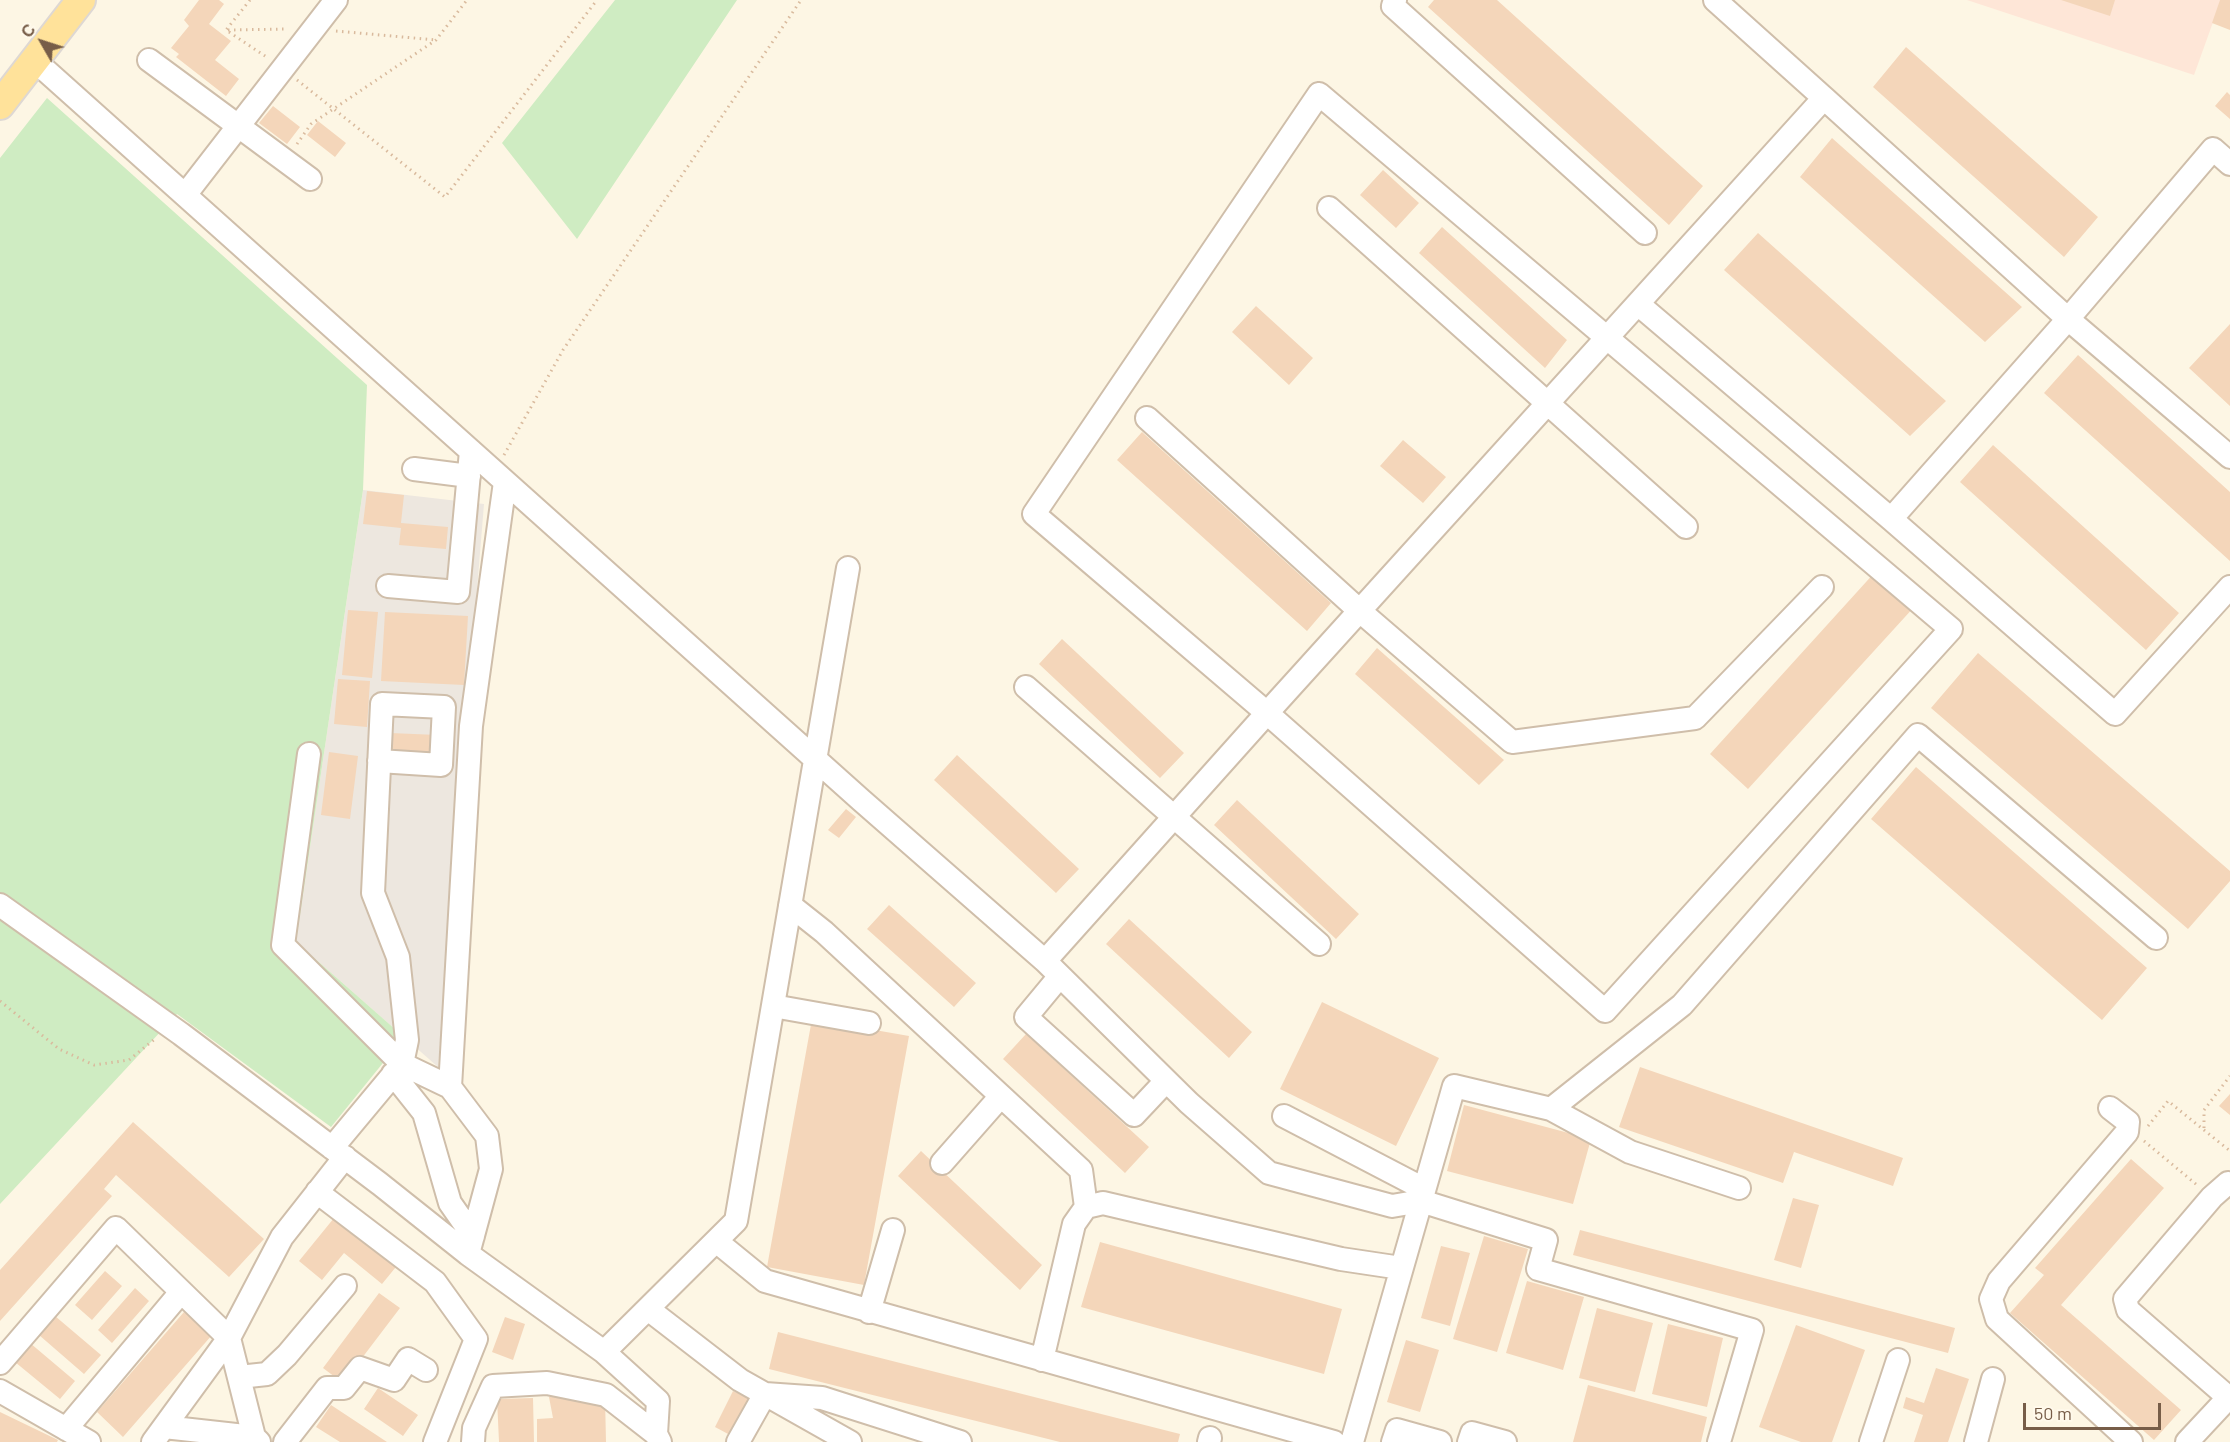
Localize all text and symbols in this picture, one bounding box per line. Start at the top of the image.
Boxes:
north arrow [12,12,72,72]
text: С [17,20,39,41]
scale bar [2026,1391,2164,1429]
text: 50 m [2034,1402,2072,1424]

